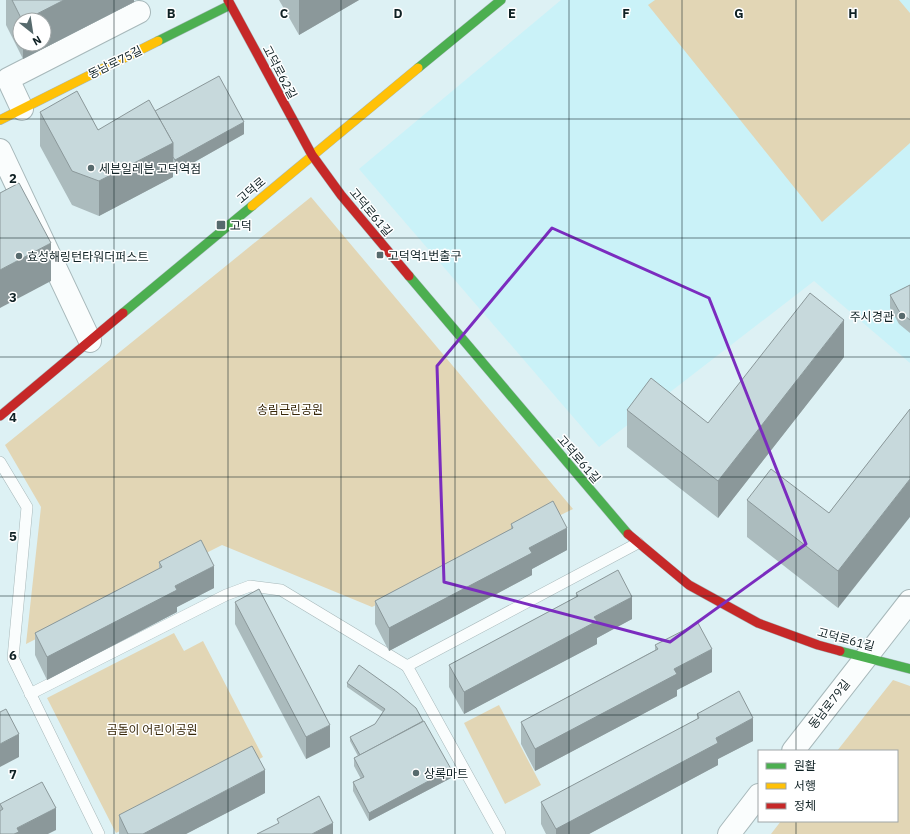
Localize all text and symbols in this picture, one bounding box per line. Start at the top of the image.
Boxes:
text: B [167,5,176,22]
text: C [280,5,289,22]
text: D [393,5,403,22]
text: E [508,5,516,22]
text: F [622,5,630,22]
text: G [734,5,744,22]
text: H [848,5,858,22]
north arrow [12,12,52,52]
text: N [30,33,44,49]
street label: 동남로75길 [85,42,145,82]
street label: 고덕로62길 [260,43,300,101]
place label: 세븐일레븐 고덕역점 [99,161,201,176]
marker: 세븐일레븐 고덕역점 [86,163,96,173]
text: 2 [9,170,17,187]
street label: 고덕로 [233,174,269,206]
street label: 고덕로61길 [346,185,396,239]
place label: 고덕 [230,218,252,233]
marker: 고덕 [215,219,227,231]
place label: 고덕역1번출구 [388,248,461,263]
place label: 효성해링턴타워더퍼스트 [27,249,148,264]
marker: 고덕역1번출구 [375,250,385,260]
marker: 효성해링턴타워더퍼스트 [14,251,24,261]
text: 3 [9,289,17,306]
place label: 주시경관 [850,309,894,324]
marker: 주시경관 [897,311,907,321]
park label: 송림근린공원 [257,402,323,417]
text: 4 [9,409,17,426]
street label: 고덕로61길 [554,432,604,486]
text: 5 [9,528,17,545]
street label: 고덕로61길 [816,624,876,654]
text: 6 [9,647,17,664]
street label: 동남로79길 [805,676,853,732]
park label: 곰돌이 어린이공원 [106,722,198,737]
legend [758,750,898,822]
text: 원활 [794,758,816,773]
text: 7 [9,766,17,783]
place label: 상록마트 [424,766,468,781]
marker: 상록마트 [411,768,421,778]
text: 서행 [794,778,816,793]
text: 정체 [794,798,816,813]

